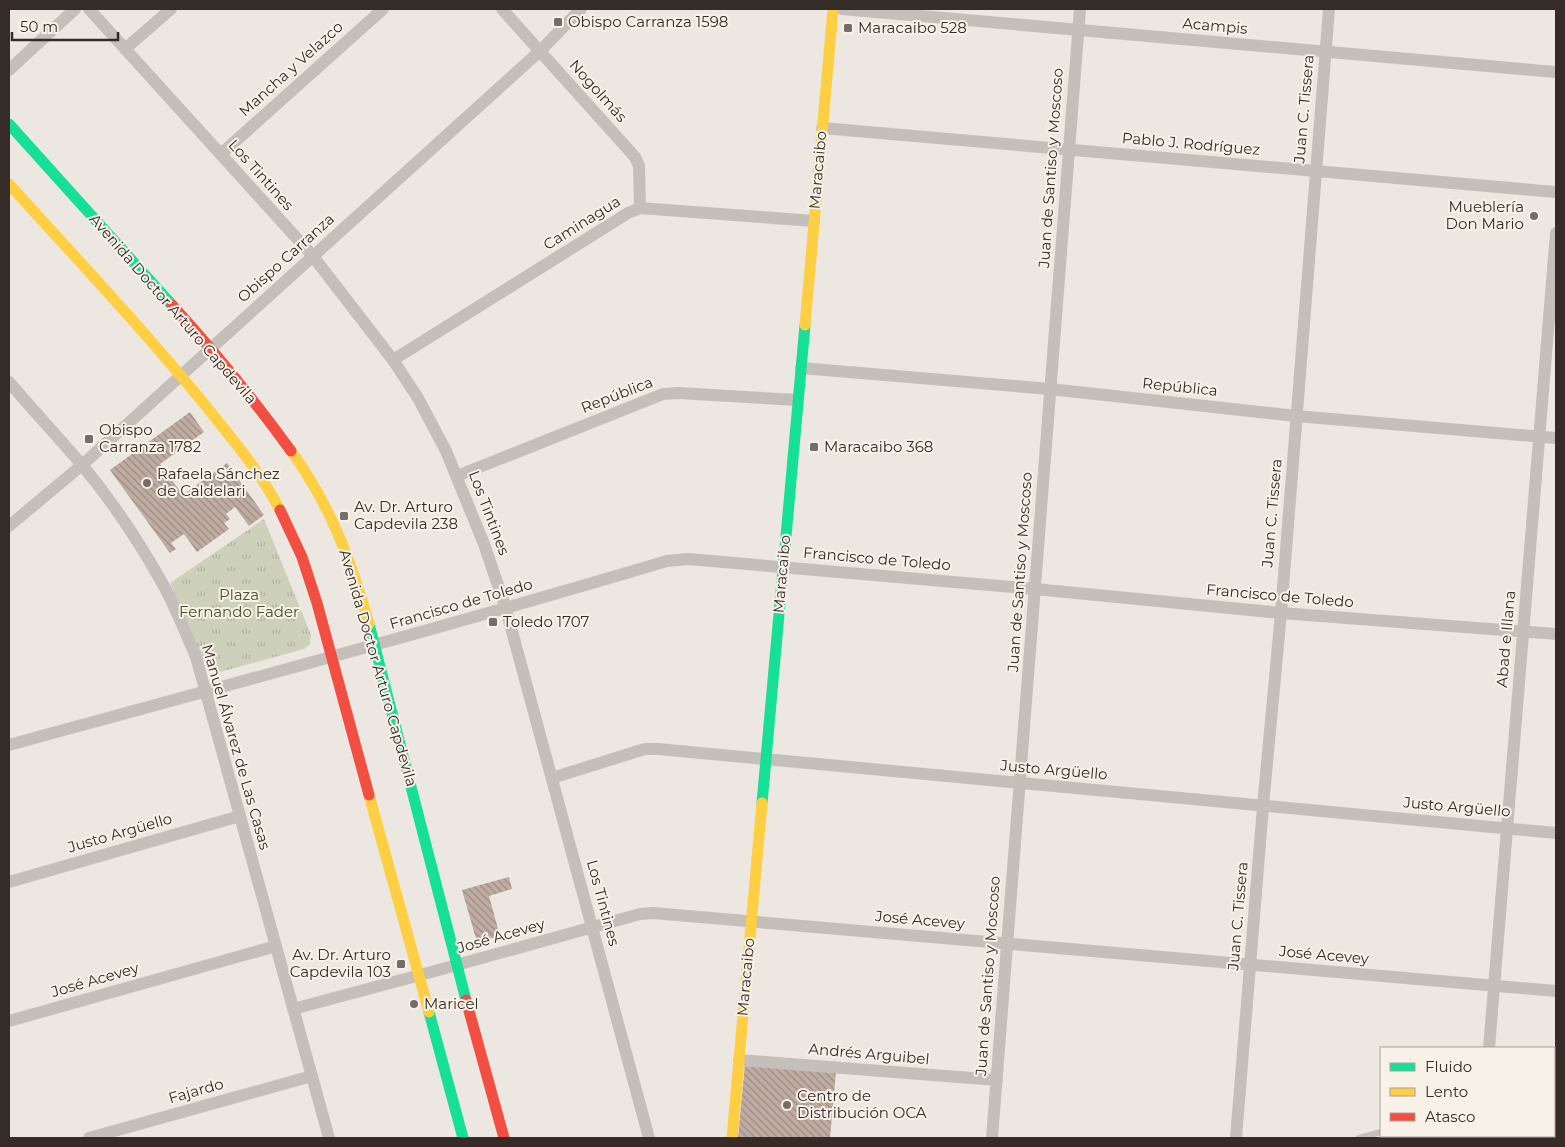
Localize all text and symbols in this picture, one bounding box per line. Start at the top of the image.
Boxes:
scale bar [12,10,119,42]
place label: Obispo Carranza 1598 [568,12,728,31]
street label: Acampis [1182,13,1248,38]
marker: Obispo Carranza 1598 [552,16,564,28]
text: 50 m [20,17,58,36]
street label: Mancha y Velazco [235,17,347,120]
place label: Maracaibo 528 [858,18,967,37]
marker: Maracaibo 528 [842,22,854,34]
street label: Juan C. Tissera [1289,54,1318,165]
street label: Nogolmás [565,56,631,126]
street label: Juan de Santiso y Moscoso [1034,67,1067,269]
street label: Pablo J. Rodríguez [1121,128,1261,159]
street label: Maracaibo [805,130,830,210]
street label: Los Tintines [225,135,298,214]
street label: Caminagua [540,191,624,254]
place label: Mueblería Don Mario [1446,197,1524,233]
street label: Obispo Carranza [233,209,338,306]
street label: Avenida Doctor Arturo Capdevila [86,210,261,408]
marker: Mueblería Don Mario [1528,210,1540,222]
street label: República [578,372,656,417]
street label: República [1141,373,1219,400]
place label: Obispo Carranza 1782 [99,420,201,456]
marker: Obispo Carranza 1782 [83,433,95,445]
place label: Maracaibo 368 [824,437,933,456]
marker: Maracaibo 368 [808,441,820,453]
street label: Juan C. Tissera [1257,458,1286,569]
place label: Rafaela Sánchez de Caldelari [157,464,280,500]
street label: Los Tintines [465,468,514,558]
street label: Juan de Santiso y Moscoso [1003,471,1036,673]
marker: Rafaela Sánchez de Caldelari [141,477,153,489]
place label: Av. Dr. Arturo Capdevila 238 [354,497,458,533]
marker: Av. Dr. Arturo Capdevila 238 [338,510,350,522]
street label: Maracaibo [769,534,794,614]
street label: Francisco de Toledo [802,543,952,574]
street label: Avenida Doctor Arturo Capdevila [335,547,422,789]
street label: Francisco de Toledo [387,574,535,633]
street label: Francisco de Toledo [1205,580,1355,611]
park label: Plaza Fernando Fader [179,585,299,621]
street label: Abad e Illana [1492,590,1519,688]
place label: Toledo 1707 [503,612,590,631]
marker: Toledo 1707 [487,616,499,628]
street label: Manuel Álvarez de Las Casas [198,642,275,852]
street label: Justo Argüello [999,755,1108,784]
street label: Justo Argüello [1402,792,1511,821]
street label: Justo Argüello [65,809,174,857]
street label: Los Tintines [583,858,624,948]
street label: Juan C. Tissera [1223,861,1252,972]
street label: Juan de Santiso y Moscoso [971,875,1004,1077]
street label: José Acevey [873,906,967,933]
street label: José Acevey [454,914,548,957]
street label: Maracaibo [733,937,758,1017]
street label: José Acevey [1277,941,1371,968]
place label: Av. Dr. Arturo Capdevila 103 [290,945,391,981]
street label: José Acevey [48,958,142,1001]
marker: Av. Dr. Arturo Capdevila 103 [395,958,407,970]
place label: Maricel [424,994,479,1013]
marker: Maricel [408,998,420,1010]
street label: Andrés Arguibel [808,1039,930,1068]
legend [1380,1047,1555,1137]
text: Fluido [1425,1057,1472,1076]
street label: Fajardo [166,1074,226,1107]
text: Lento [1425,1082,1468,1101]
place label: Centro de Distribución OCA [797,1086,927,1122]
marker: Centro de Distribución OCA [781,1099,793,1111]
text: Atasco [1425,1107,1475,1126]

